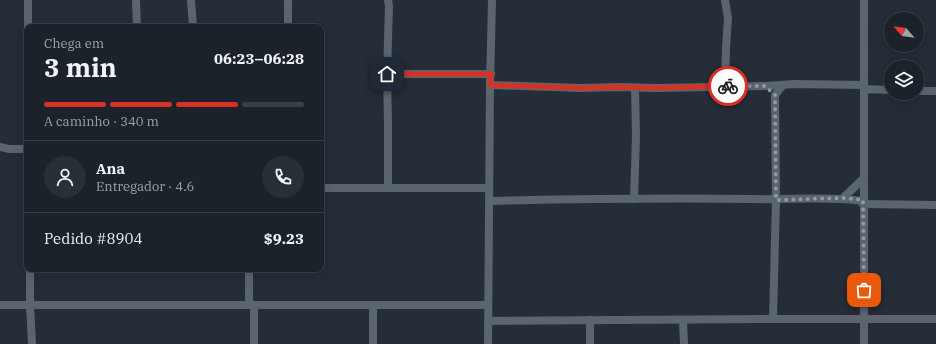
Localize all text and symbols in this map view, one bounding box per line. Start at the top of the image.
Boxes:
north arrow [884,12,924,52]
map controls [884,12,924,100]
text: Chega em [44,35,104,52]
text: 06:23–06:28 [214,49,304,68]
text: 3 min [44,50,117,84]
pin [370,57,404,91]
button: layers [884,60,924,100]
icon: home [376,63,398,85]
courier [708,66,748,106]
icon: bike [717,75,739,97]
text: A caminho · 340 m [44,113,159,130]
button: person [44,156,86,198]
button: phone [262,156,304,198]
text: Ana [96,159,125,178]
text: Entregador · 4.6 [96,178,194,195]
text: Pedido #8904 [44,229,143,248]
text: $9.23 [264,229,304,248]
pin [847,273,881,307]
icon: bag [853,279,875,301]

